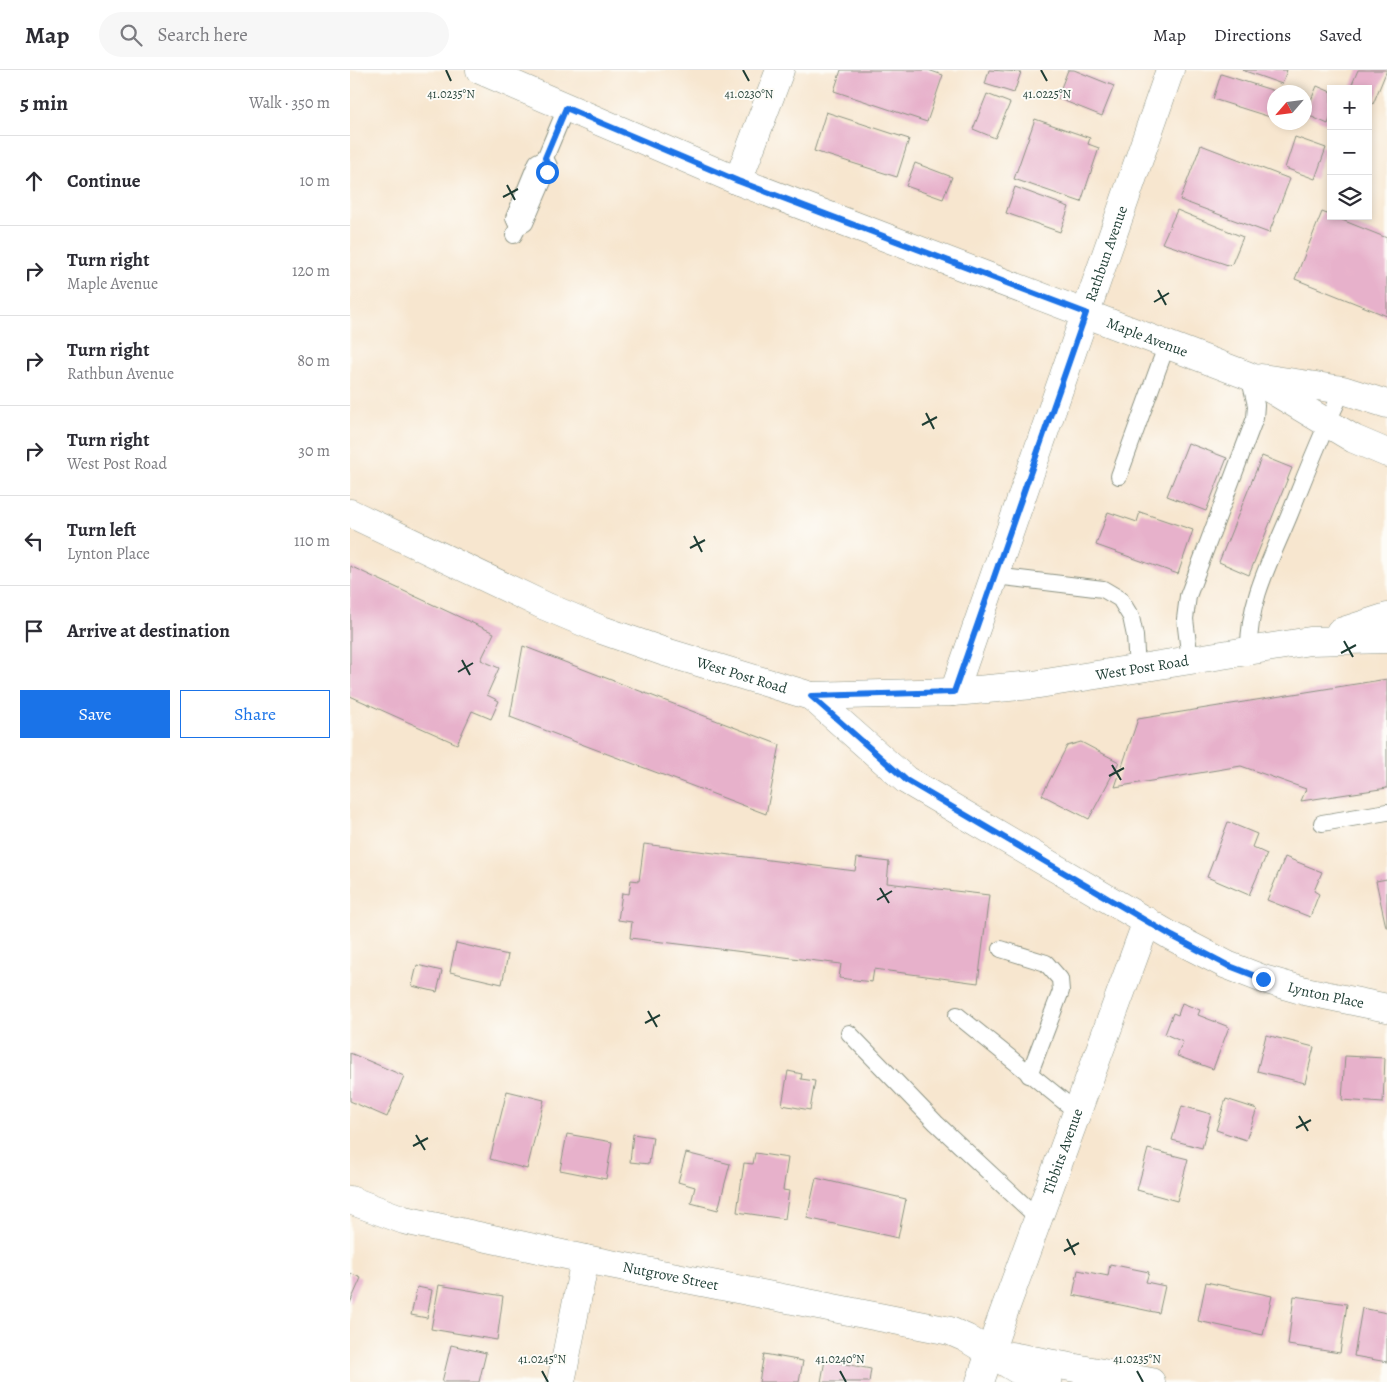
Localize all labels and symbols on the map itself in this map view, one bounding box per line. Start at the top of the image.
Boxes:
north arrow [1267,85,1312,130]
text: 41.0235°N [427,86,475,102]
text: 41.0230°N [725,86,774,102]
text: 41.0225°N [1023,86,1072,102]
route start [536,161,559,184]
street label: Rathbun Avenue [1080,203,1132,304]
street label: Maple Avenue [1104,313,1191,362]
street label: West Post Road [1093,650,1191,685]
street label: West Post Road [693,652,791,699]
route end [1252,968,1275,991]
street label: Lynton Place [1285,977,1366,1013]
street label: Tibbits Avenue [1038,1105,1088,1197]
street label: Nutgrove Street [621,1257,720,1295]
text: 41.0245°N [518,1351,566,1367]
text: 41.0240°N [815,1351,865,1367]
text: 41.0235°N [1113,1351,1161,1367]

